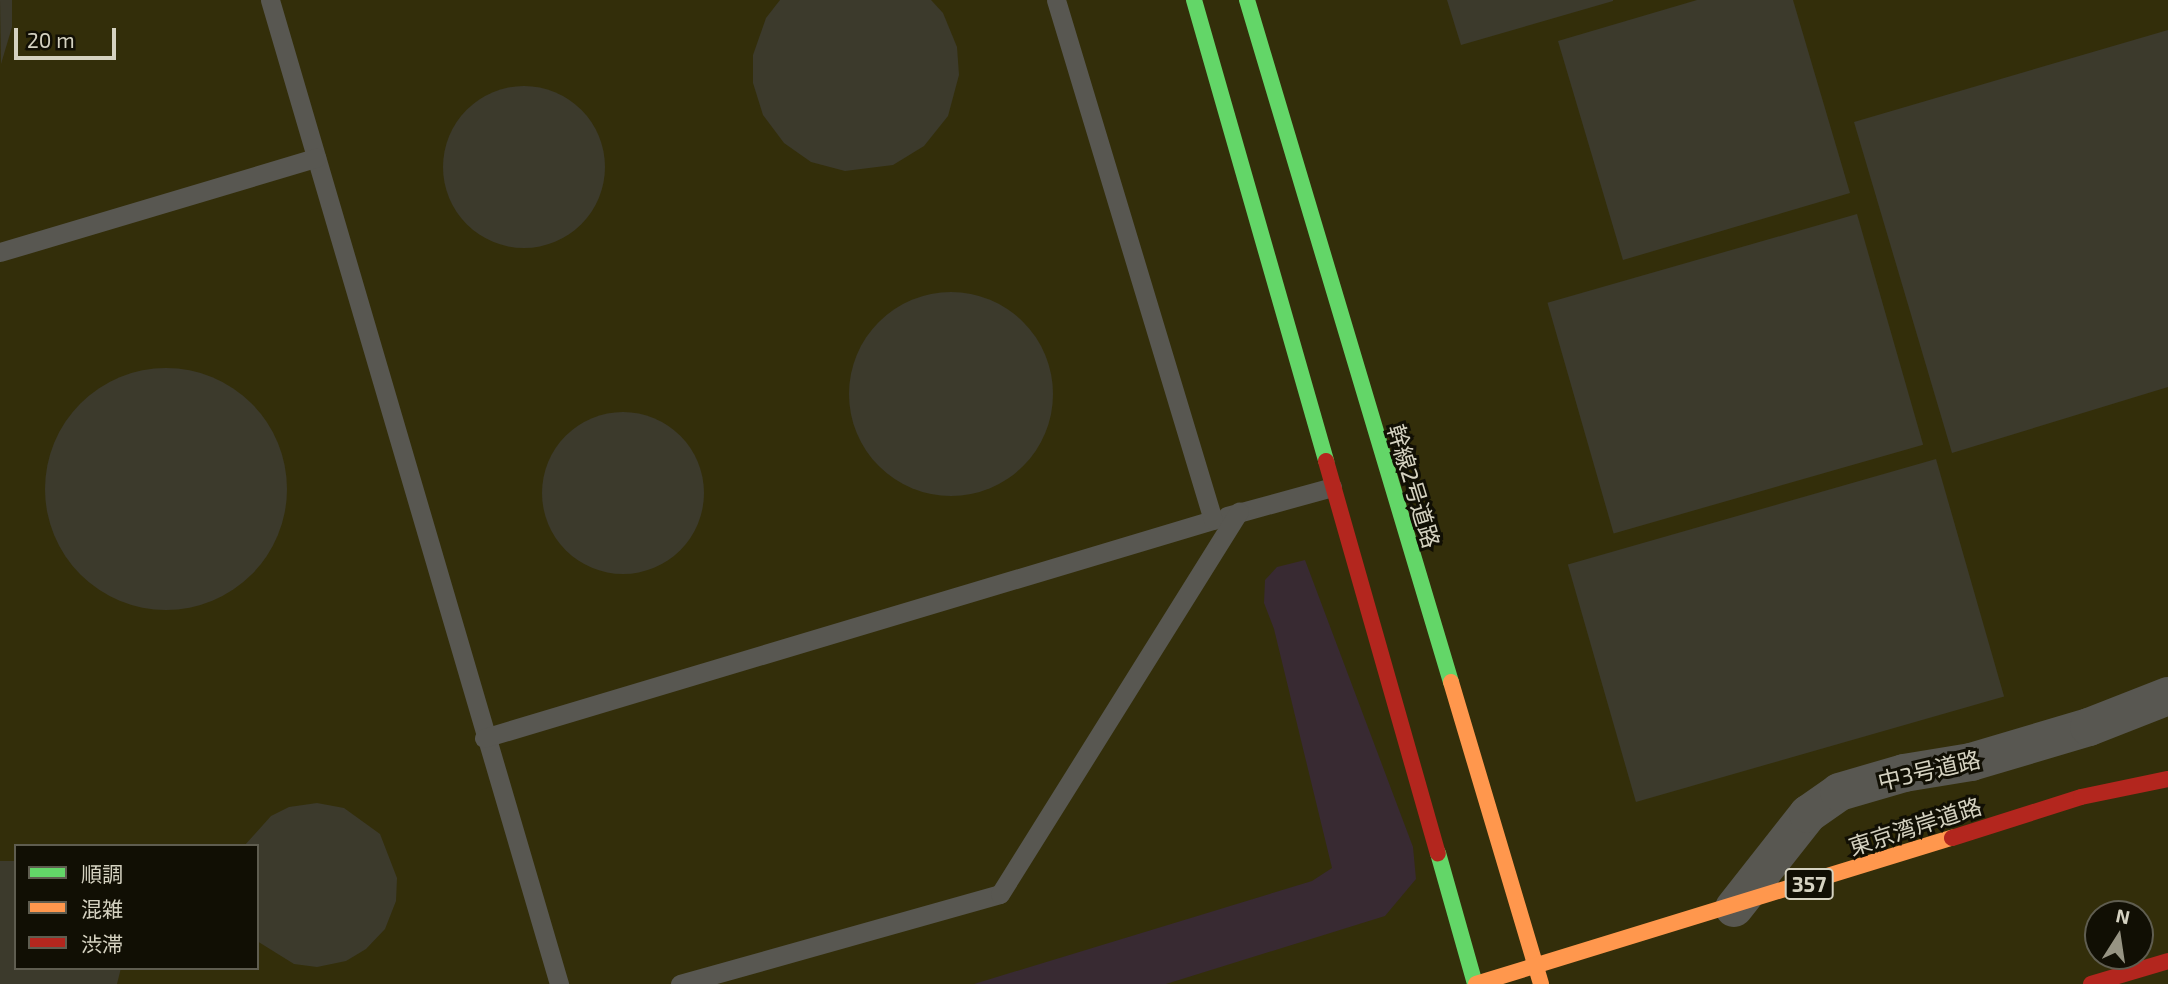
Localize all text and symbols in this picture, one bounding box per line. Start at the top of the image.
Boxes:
scale bar [18,14,119,58]
text: 20 m [27,27,75,52]
street label: 幹線2号道路 [1382,421,1446,551]
street label: 中3号道路 [1875,745,1983,795]
street label: 東京湾岸道路 [1845,792,1985,860]
legend [14,844,259,970]
text: 順調 [81,861,123,886]
road number: 357 [1784,866,1834,902]
text: 混雑 [81,896,123,921]
north arrow [2084,900,2154,970]
text: N [2114,903,2132,929]
text: 渋滞 [81,931,123,956]

